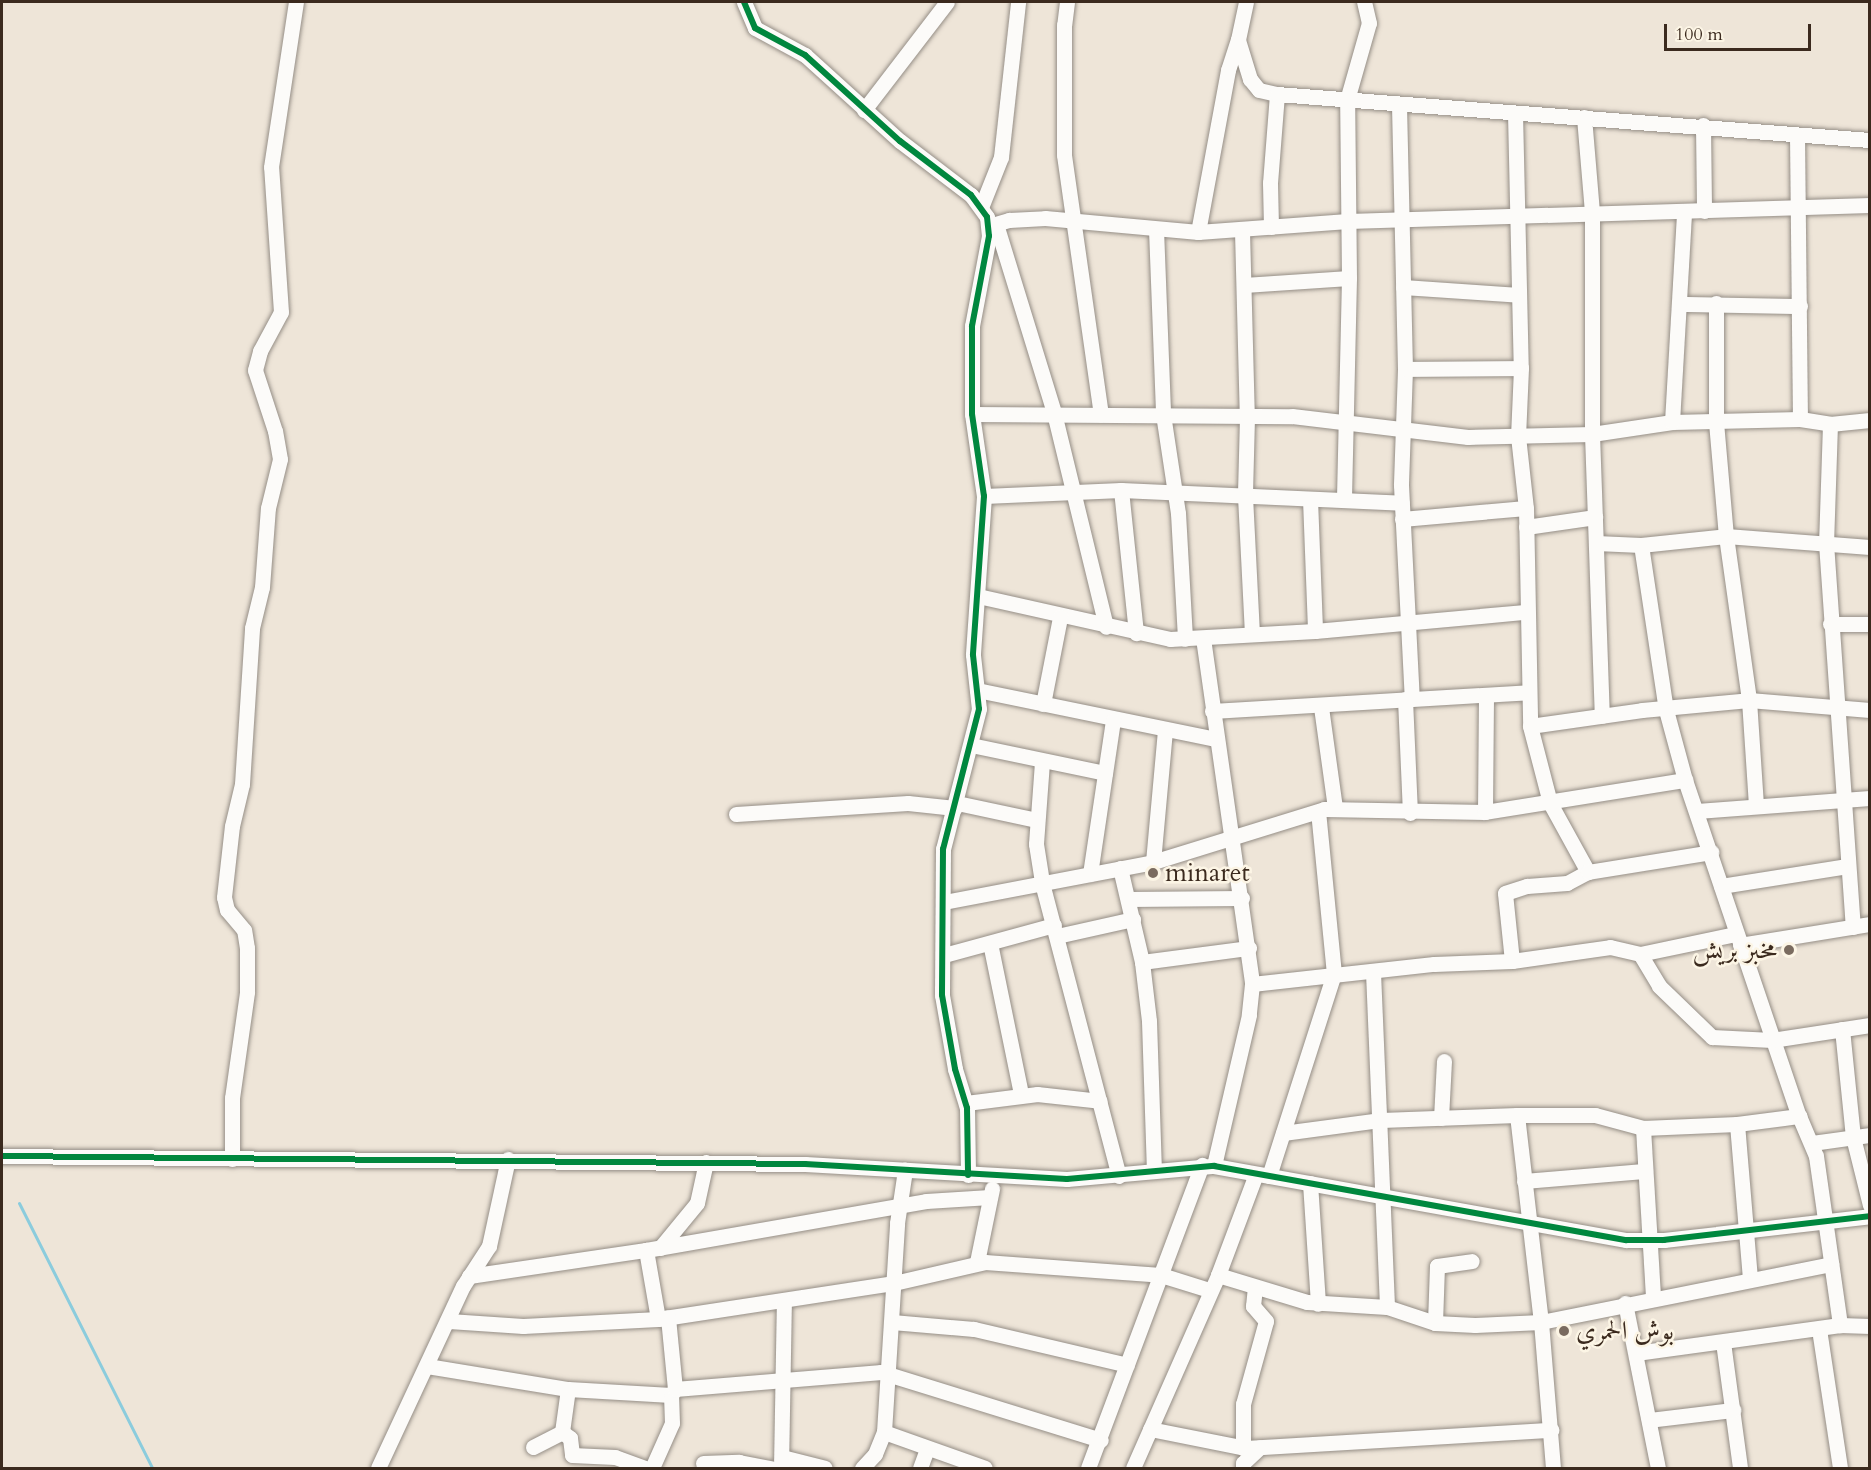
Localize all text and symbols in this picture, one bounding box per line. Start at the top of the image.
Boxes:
scale bar [1667,12,1814,50]
text: 100 m [1675,22,1723,47]
place label: minaret [1165,857,1250,889]
marker: minaret [1146,866,1160,880]
place label: مخبز بريش [1692,934,1777,966]
marker: مخبز بريش [1782,943,1796,957]
place label: بوش الحمري [1576,1315,1674,1347]
marker: بوش الحمري [1557,1324,1571,1338]

